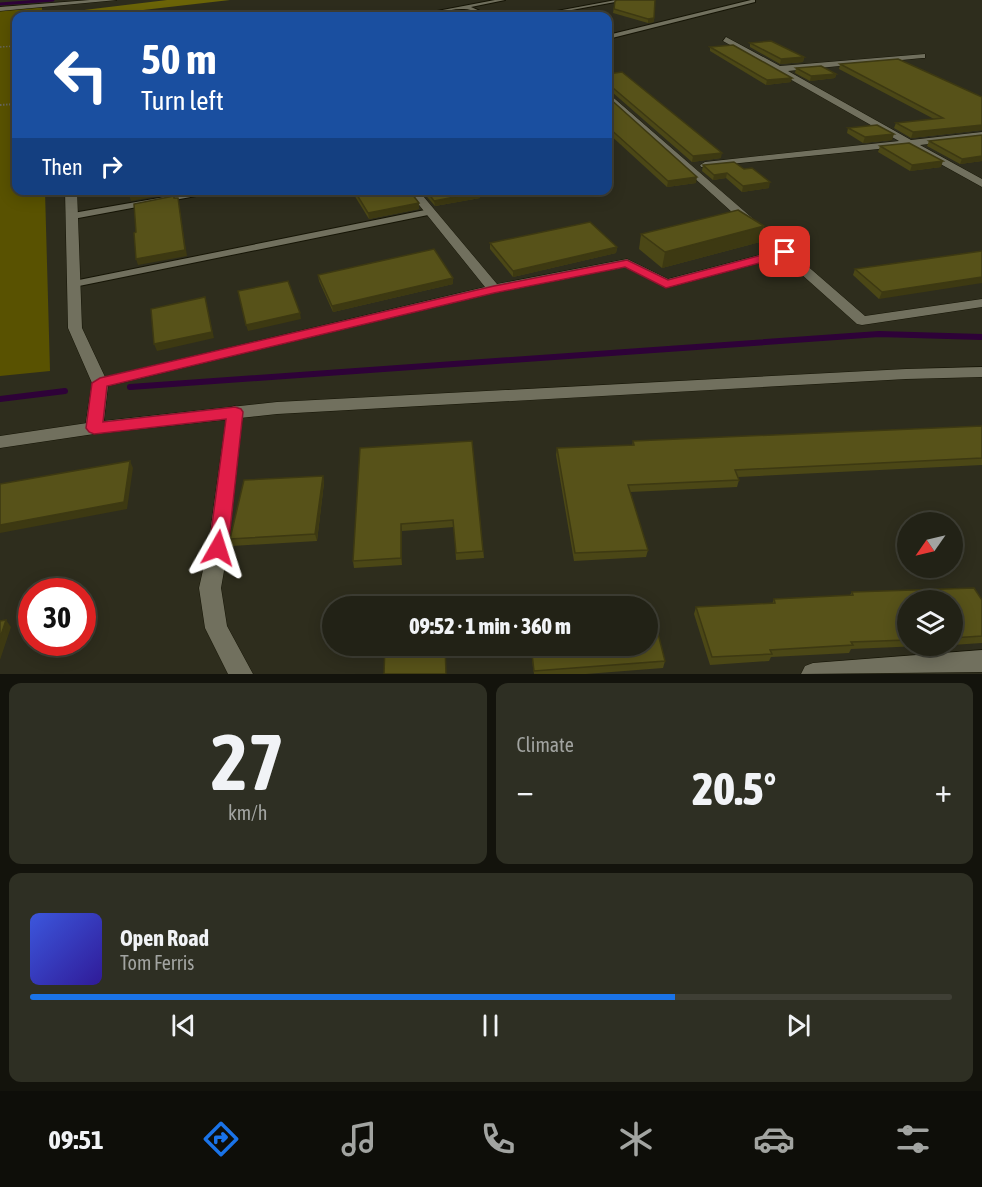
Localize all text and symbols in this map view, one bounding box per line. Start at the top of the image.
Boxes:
text: 50 m [141,35,216,83]
icon: left [42,36,120,114]
text: Turn left [141,85,224,116]
icon: right [95,150,128,183]
text: Then [42,154,83,180]
pin [759,226,810,277]
icon: arrive [768,235,801,268]
north arrow [897,512,963,578]
map controls [897,512,963,656]
position arrow [186,516,250,580]
speed limit sign: 30 [18,578,96,656]
button: layers [897,590,963,656]
text: 09:52 · 1 min · 360 m [409,613,571,639]
text: 27 [211,717,284,807]
text: Climate [517,733,574,756]
text: 20.5° [692,763,776,815]
text: − [517,771,534,809]
text: + [935,771,952,809]
text: km/h [228,801,268,824]
text: Open Road [120,925,209,951]
text: Tom Ferris [120,951,194,974]
icon: previous [167,1009,200,1042]
icon: pause [474,1009,507,1042]
icon: next [782,1009,815,1042]
icon: directions [200,1118,242,1160]
icon: music [338,1118,380,1160]
icon: phone [477,1118,519,1160]
icon: climate [615,1118,657,1160]
icon: car [753,1118,795,1160]
icon: filters [892,1118,934,1160]
text: 09:51 [48,1124,104,1155]

